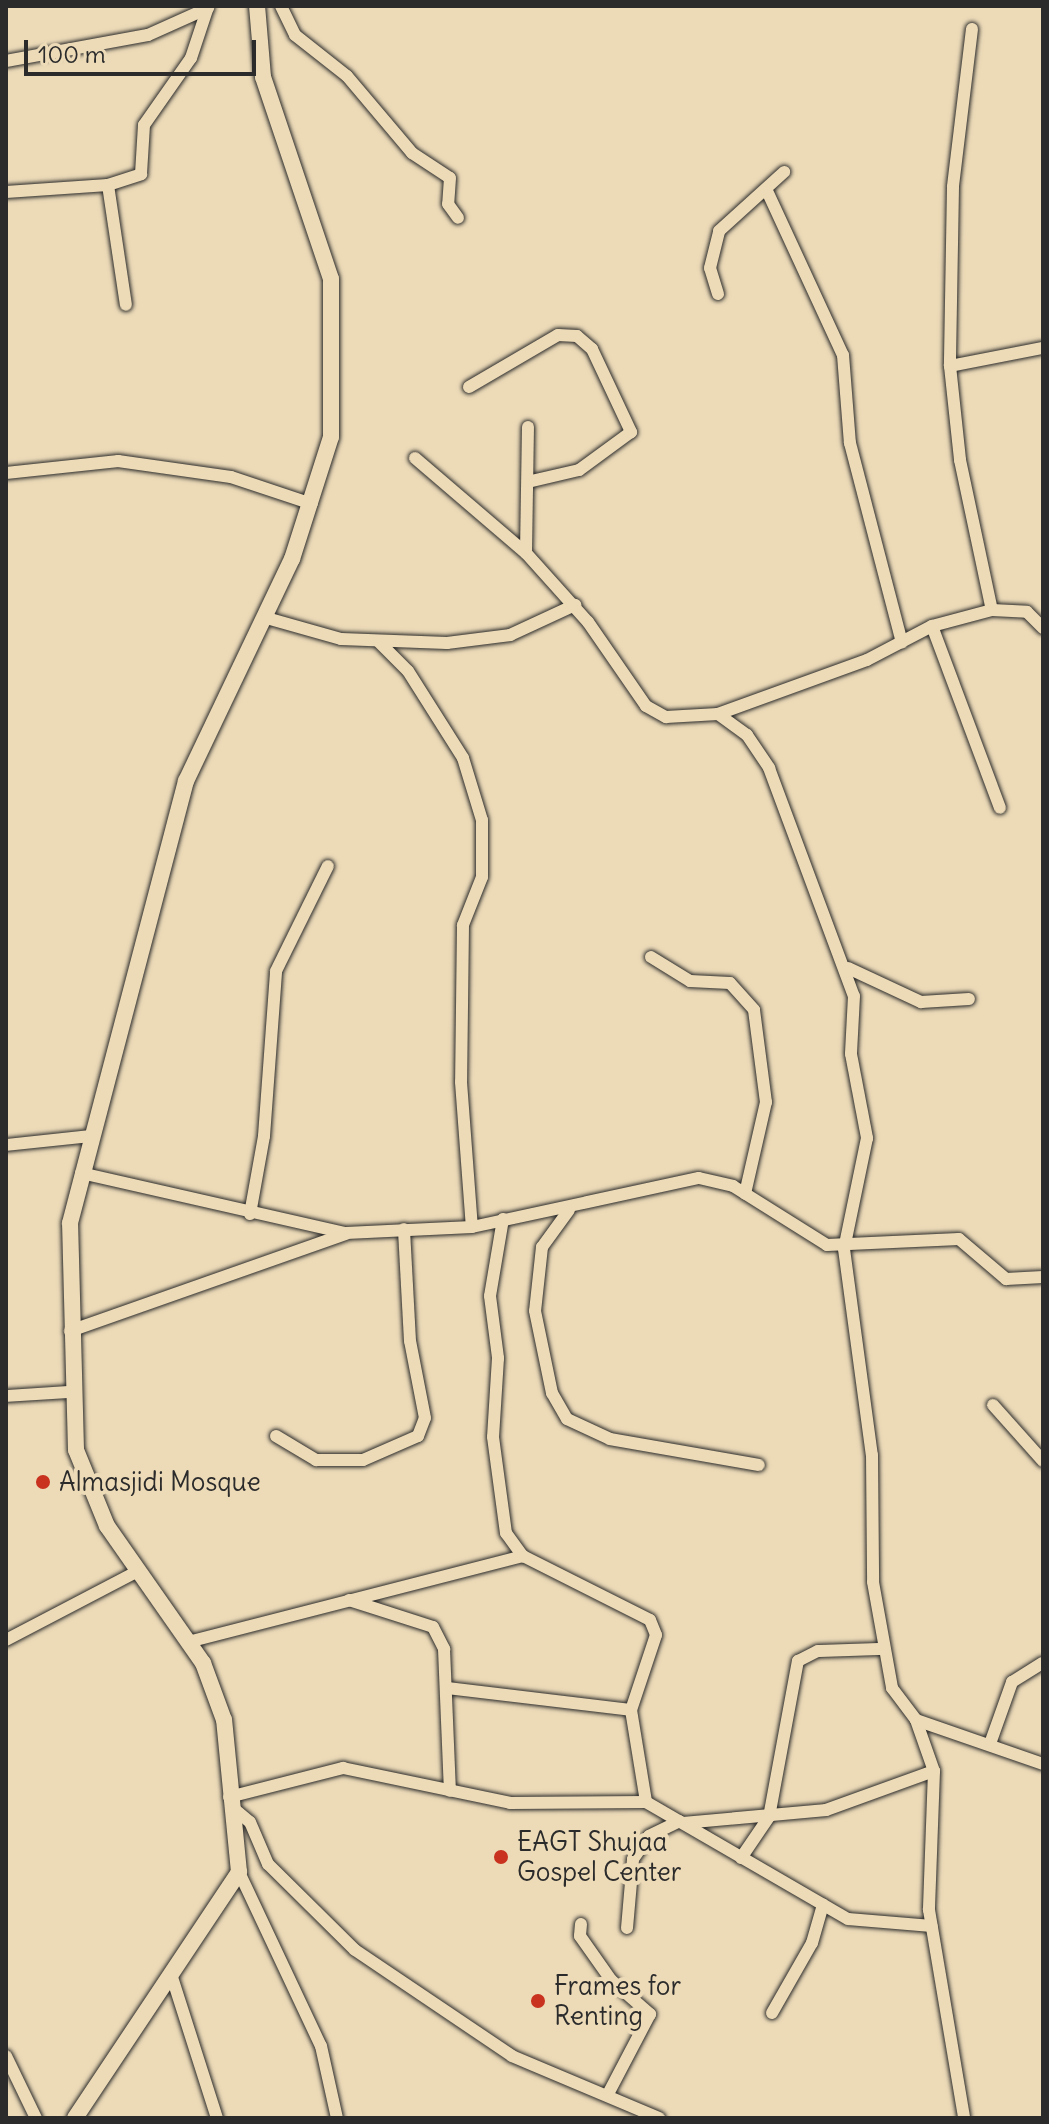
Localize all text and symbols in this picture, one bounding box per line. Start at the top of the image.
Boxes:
scale bar [28,24,260,74]
text: 100 m [38,39,106,69]
place label: Almasjidi Mosque [59,1466,261,1498]
marker: Almasjidi Mosque [34,1473,52,1491]
place label: EAGT Shujaa Gospel Center [517,1826,681,1888]
marker: EAGT Shujaa Gospel Center [492,1848,510,1866]
place label: Frames for Renting [554,1970,681,2032]
marker: Frames for Renting [529,1992,547,2010]

